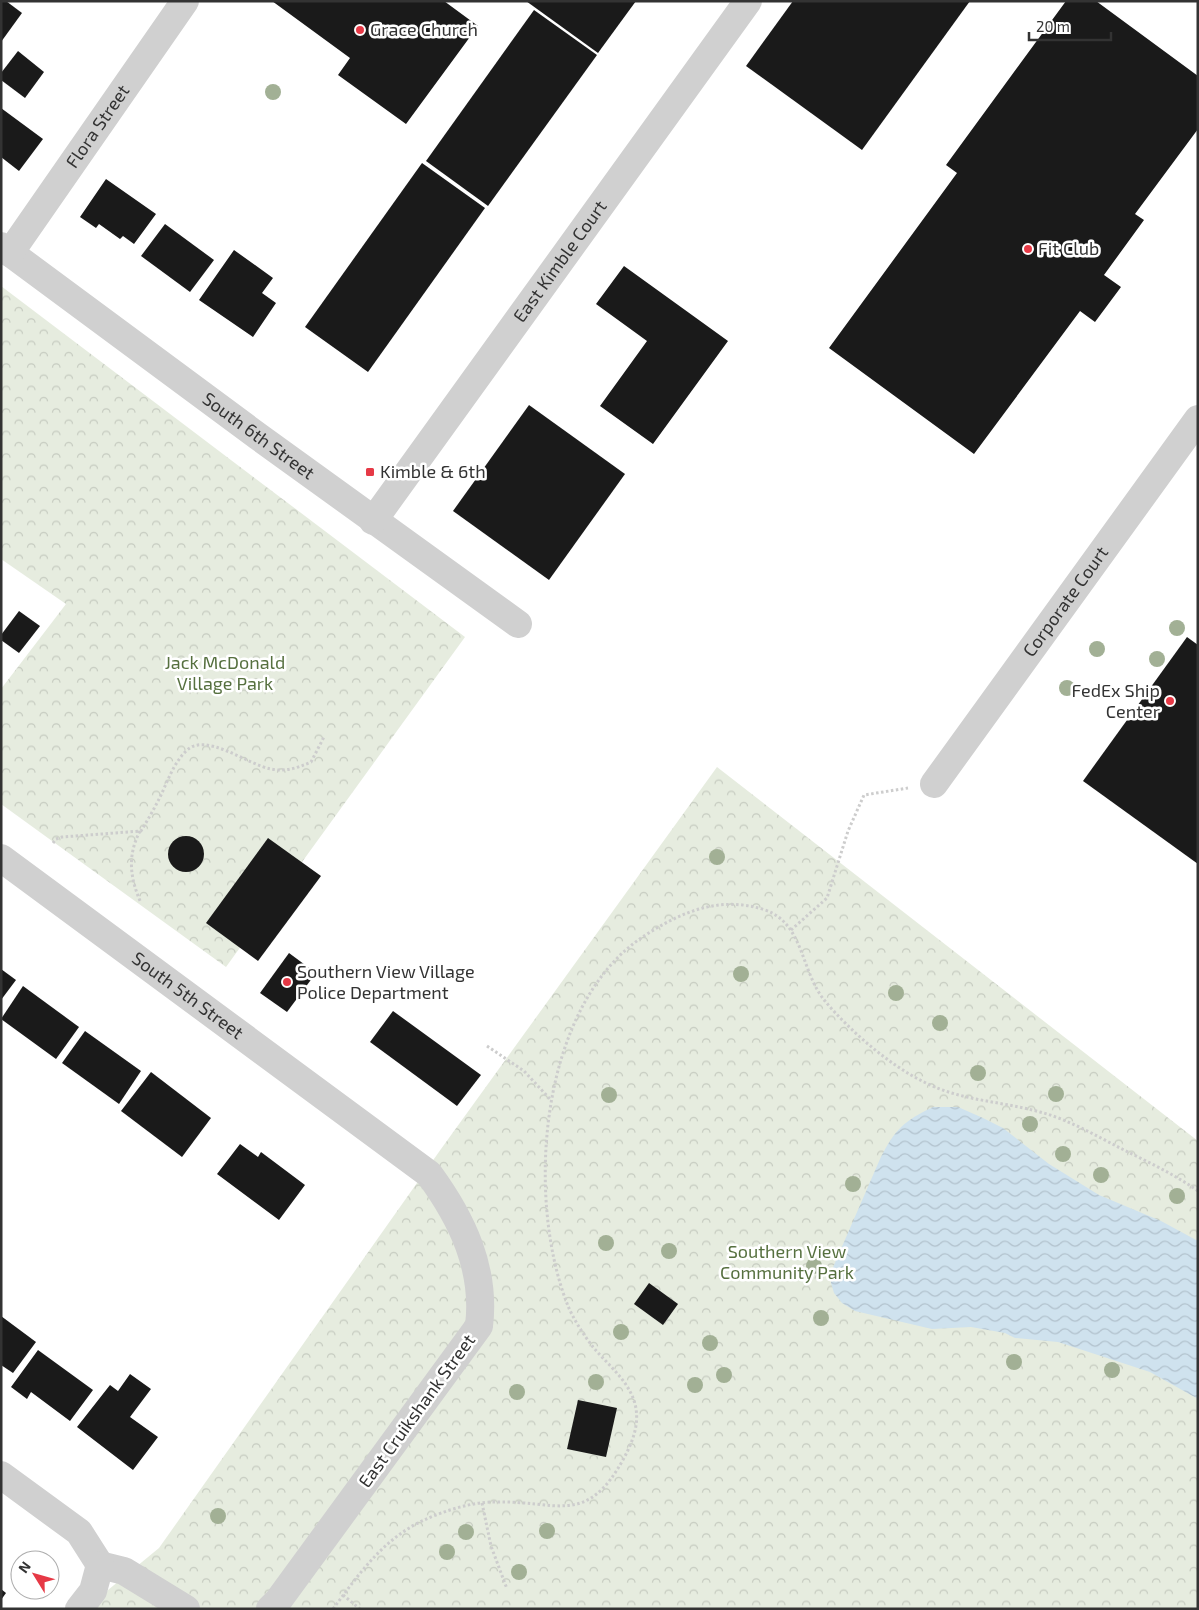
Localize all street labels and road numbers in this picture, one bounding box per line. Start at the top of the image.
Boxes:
street label: Flora Street [60,80,134,172]
street label: East Kimble Court [508,195,611,326]
street label: South 6th Street [199,387,319,484]
street label: Corporate Court [1018,542,1112,661]
street label: South 5th Street [128,947,248,1043]
street label: East Cruikshank Street [353,1329,479,1491]

